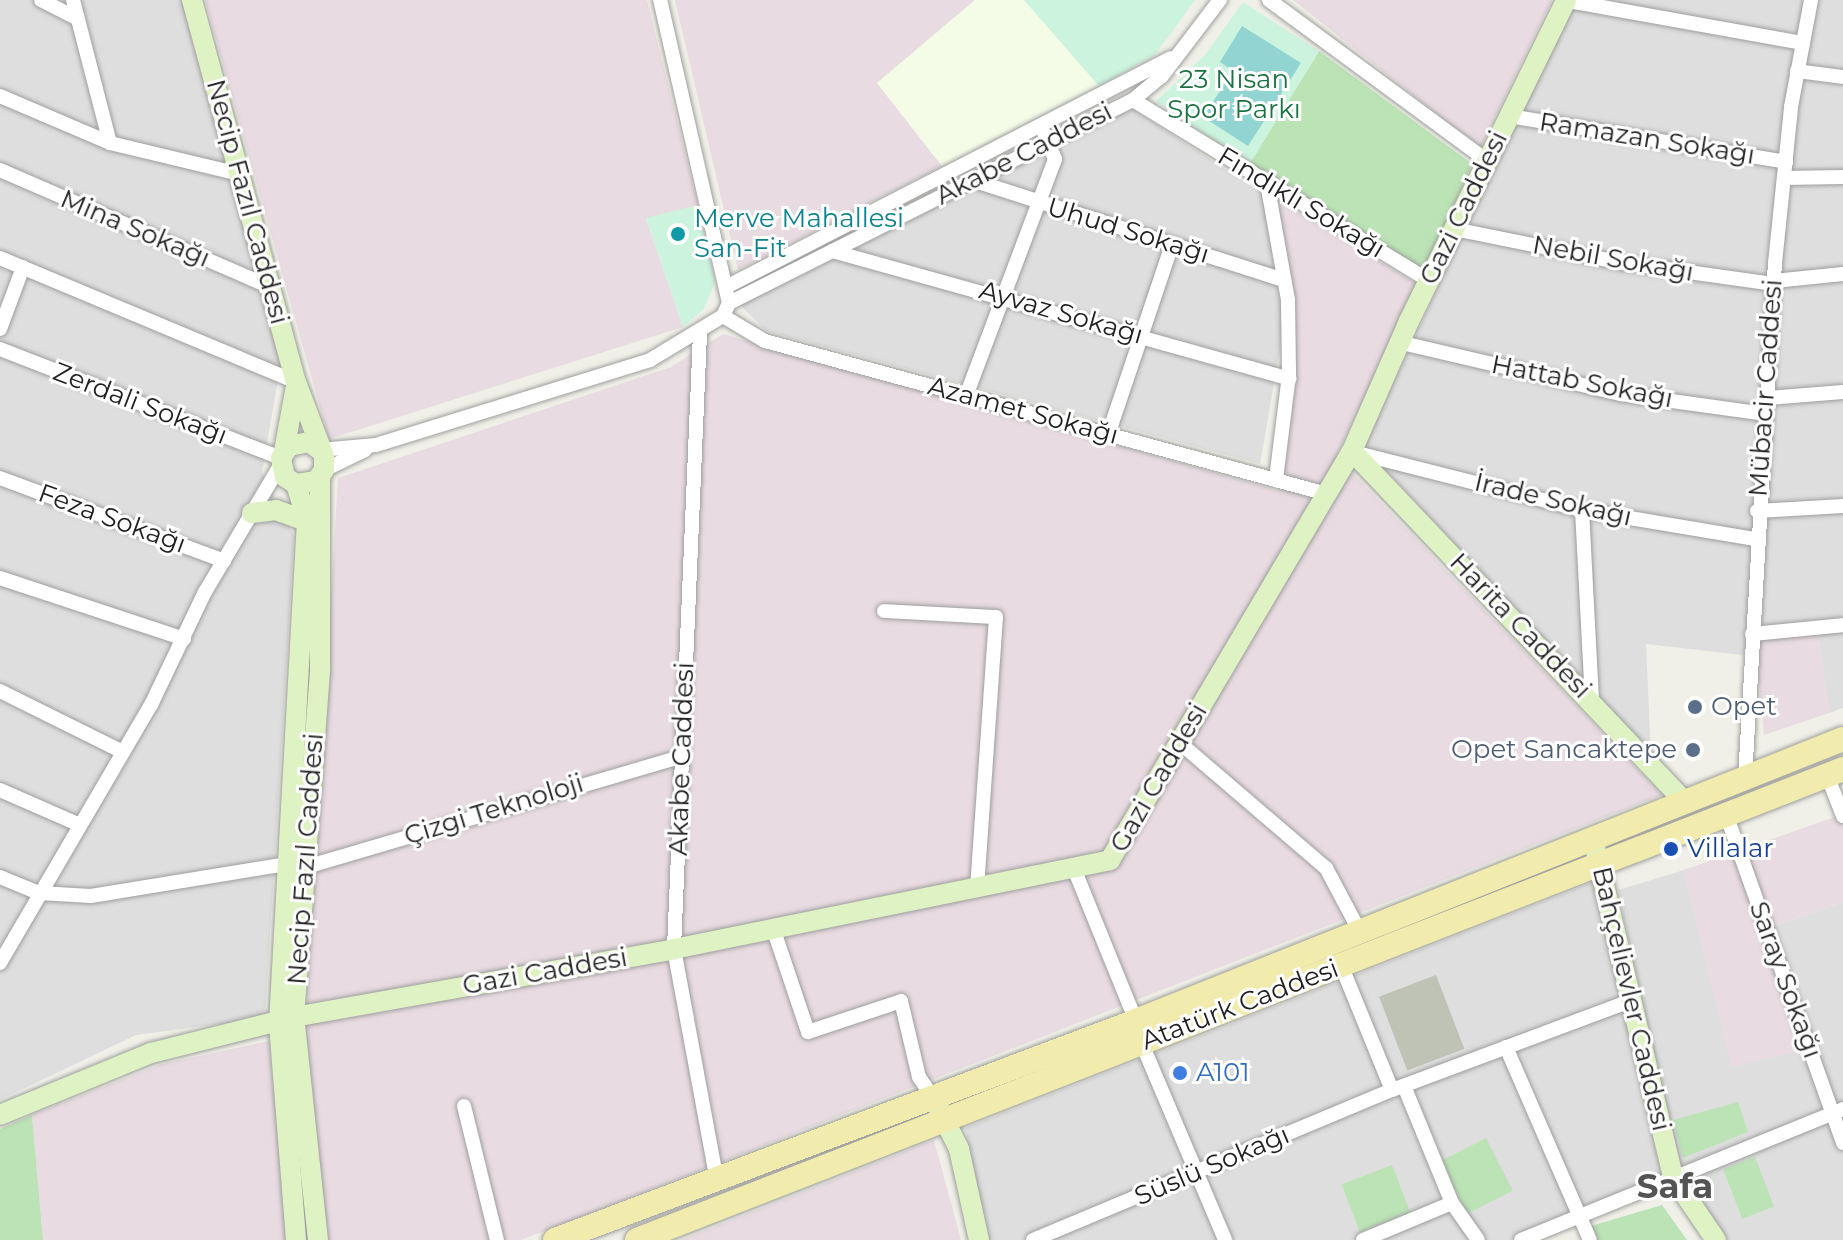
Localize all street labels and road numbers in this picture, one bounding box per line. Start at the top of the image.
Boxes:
street label: Necip Fazıl Caddesi [199,76,295,328]
street label: Akabe Caddesi [931,96,1117,212]
street label: Ramazan Sokağı [1537,107,1757,171]
street label: Gazi Caddesi [1413,126,1515,290]
street label: Fındıklı Sokağı [1212,141,1390,265]
street label: Mina Sokağı [56,184,214,274]
street label: Uhud Sokağı [1043,192,1213,270]
street label: Nebil Sokağı [1530,229,1696,289]
street label: Ayvaz Sokağı [976,275,1146,351]
street label: Mübacir Caddesi [1743,278,1789,498]
street label: Hattab Sokağı [1489,349,1675,415]
street label: Zerdali Sokağı [49,356,231,452]
street label: Azamet Sokağı [924,371,1122,451]
street label: İrade Sokağı [1471,467,1635,533]
street label: Feza Sokağı [34,478,190,560]
street label: Harita Caddesi [1443,547,1597,705]
street label: Akabe Caddesi [663,662,701,856]
street label: Gazi Caddesi [1104,698,1214,858]
street label: Necip Fazıl Caddesi [282,732,330,986]
street label: Çizgi Teknoloji [401,768,587,852]
street label: Bahçelievler Caddesi [1585,864,1677,1134]
street label: Saray Sokağı [1742,898,1828,1062]
street label: Gazi Caddesi [460,942,630,1002]
street label: Atatürk Caddesi [1137,953,1343,1057]
street label: Süslü Sokağı [1130,1119,1294,1213]

